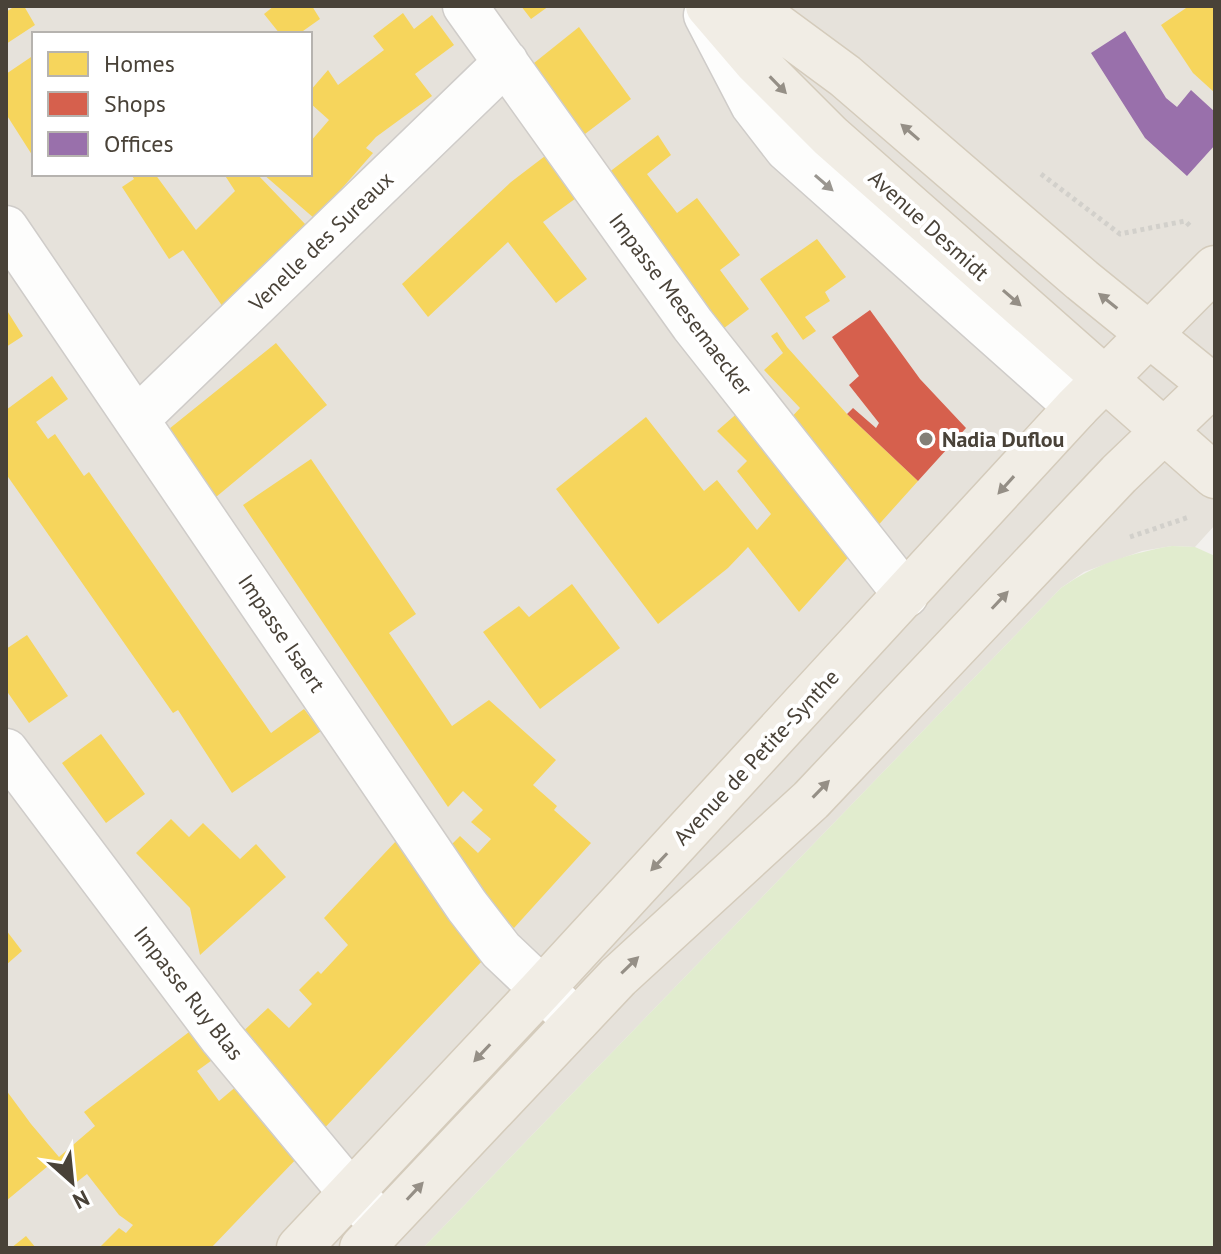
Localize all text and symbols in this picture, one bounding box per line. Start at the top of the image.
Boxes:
legend [32,32,312,176]
text: Homes [104,48,175,79]
one-way arrow [768,75,787,94]
text: Shops [104,88,166,119]
one-way arrow [901,124,921,141]
text: Offices [104,128,174,159]
street label: Avenue Desmidt [863,164,995,287]
street label: Venelle des Sureaux [242,165,399,318]
one-way arrow [814,174,834,191]
street label: Impasse Meesemaecker [603,207,759,401]
one-way arrow [1002,288,1021,306]
one-way arrow [1098,293,1118,310]
place label: Nadia Duflou [942,425,1064,453]
marker: Nadia Duflou [917,430,935,448]
one-way arrow [997,476,1015,495]
street label: Impasse Isaert [232,569,332,698]
one-way arrow [991,591,1009,610]
street label: Avenue de Petite-Synthe [667,663,845,851]
one-way arrow [812,780,830,799]
one-way arrow [651,852,669,871]
street label: Impasse Ruy Blas [128,920,250,1066]
one-way arrow [620,957,639,975]
one-way arrow [474,1043,492,1062]
north arrow [32,1142,112,1222]
one-way arrow [406,1182,424,1201]
text: N [68,1184,94,1216]

